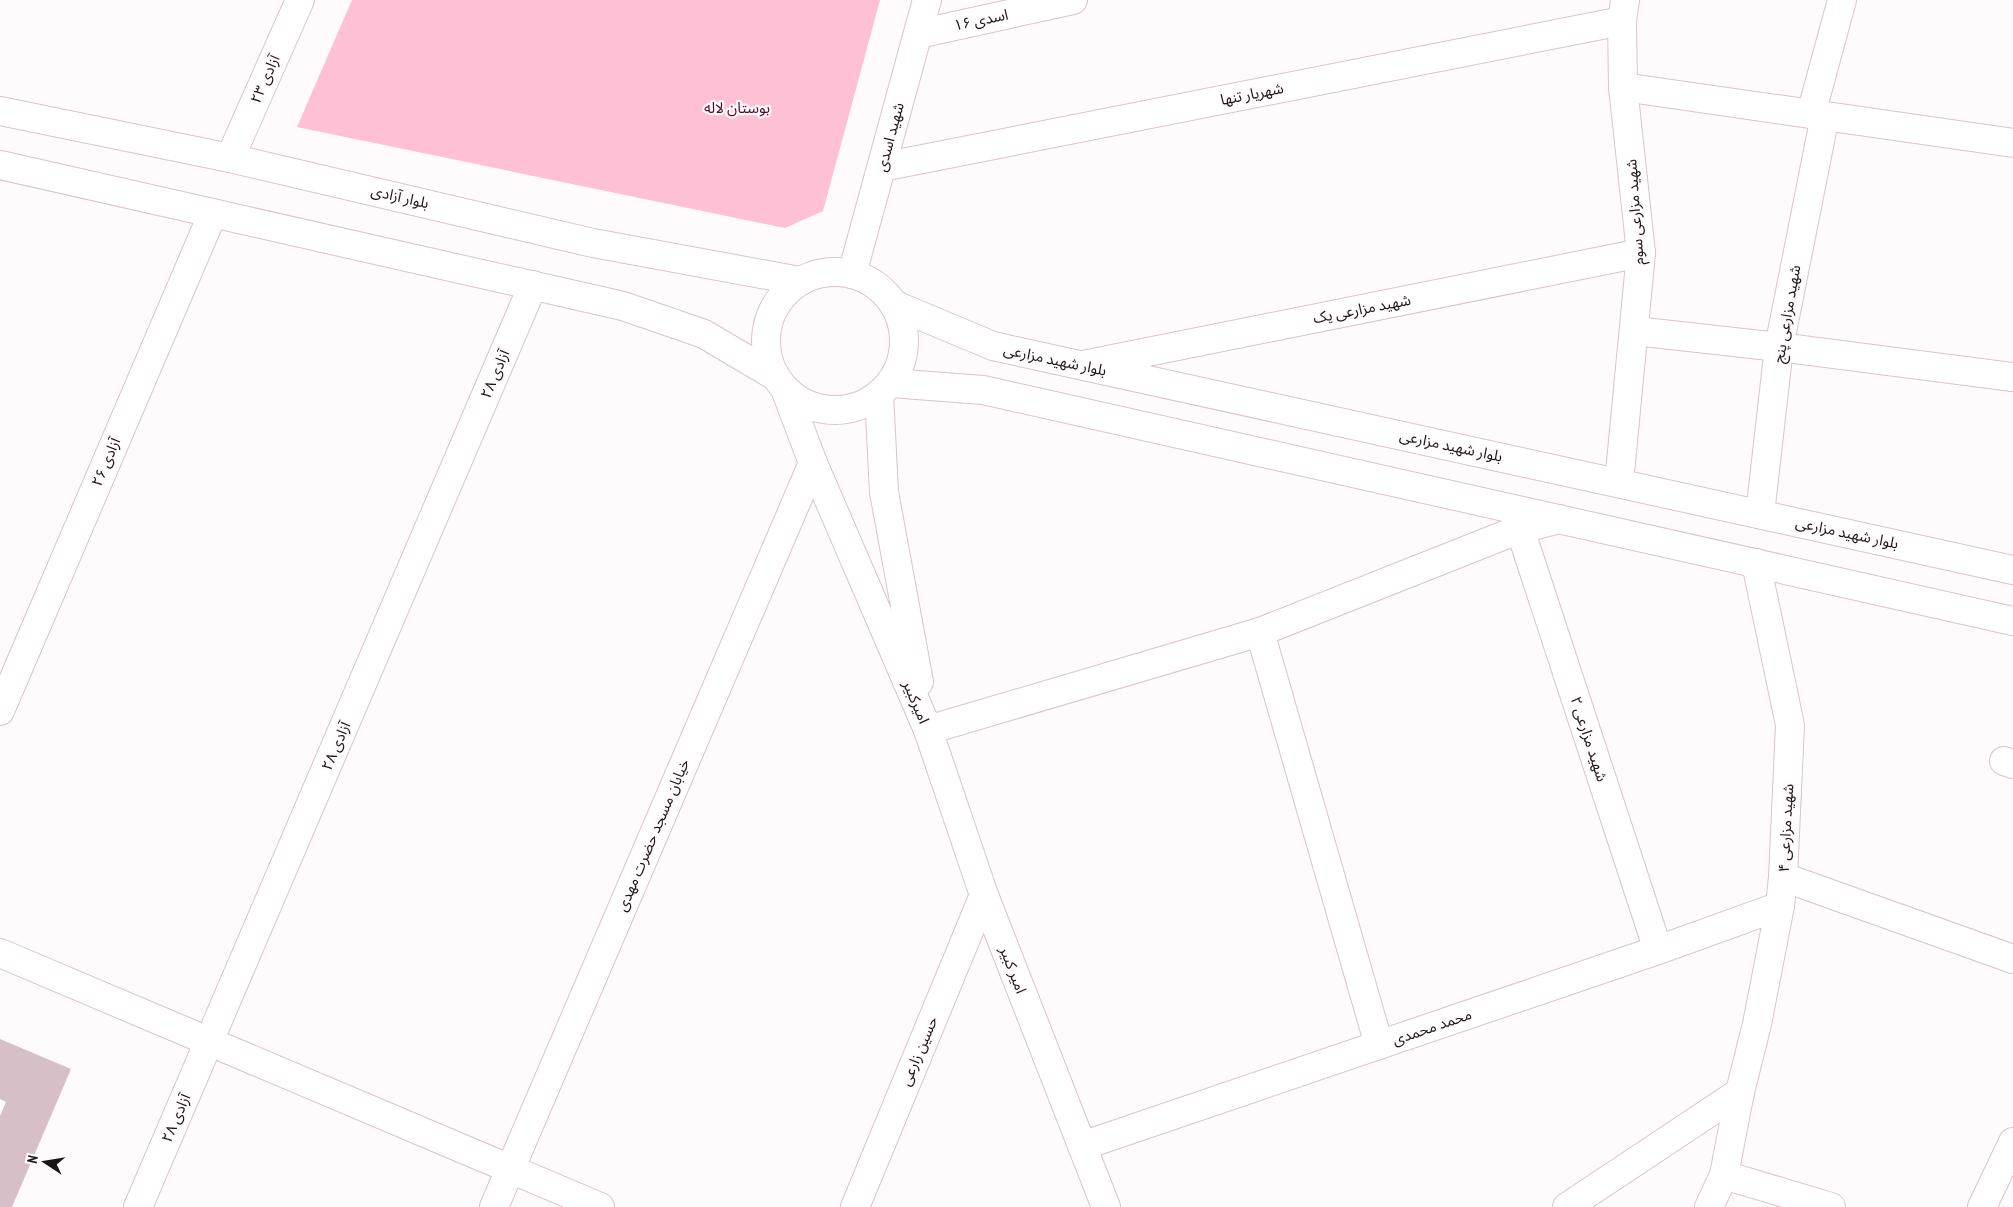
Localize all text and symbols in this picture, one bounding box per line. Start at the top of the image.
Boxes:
street label: اسدی ۱۶ [952,4,1010,35]
street label: آزادی ۲۳ [245,51,284,106]
street label: شهریار تنها [1219,78,1285,109]
park label: بوستان لاله [704,98,770,117]
street label: شهید اسدی [871,100,908,174]
street label: شهید مزارعی سوم [1621,158,1650,266]
street label: بلوار آزادی [369,181,431,212]
street label: شهید مزارعی پنج [1769,263,1807,365]
street label: شهید مزارعی یک [1311,290,1413,327]
street label: بلوار شهید مزارعی [1002,339,1108,380]
street label: آزادی ۲۸ [476,346,514,401]
street label: بلوار شهید مزارعی [1398,425,1504,466]
street label: آزادی ۲۶ [87,434,125,489]
street label: بلوار شهید مزارعی [1794,512,1900,553]
street label: امیرکبیر [898,676,934,726]
street label: شهید مزارعی ۲ [1567,694,1612,784]
street label: آزادی ۲۸ [317,718,355,773]
street label: خیابان مسجد حضرت مهدی [612,755,693,914]
street label: شهید مزارعی ۴ [1774,783,1797,873]
street label: امیر کبیر [995,943,1031,996]
street label: محمد محمدی [1390,1004,1474,1049]
street label: حسین زارعی [895,1013,942,1088]
street label: آزادی ۲۸ [157,1090,195,1145]
north arrow [20,1137,70,1187]
text: N [23,1154,42,1165]

